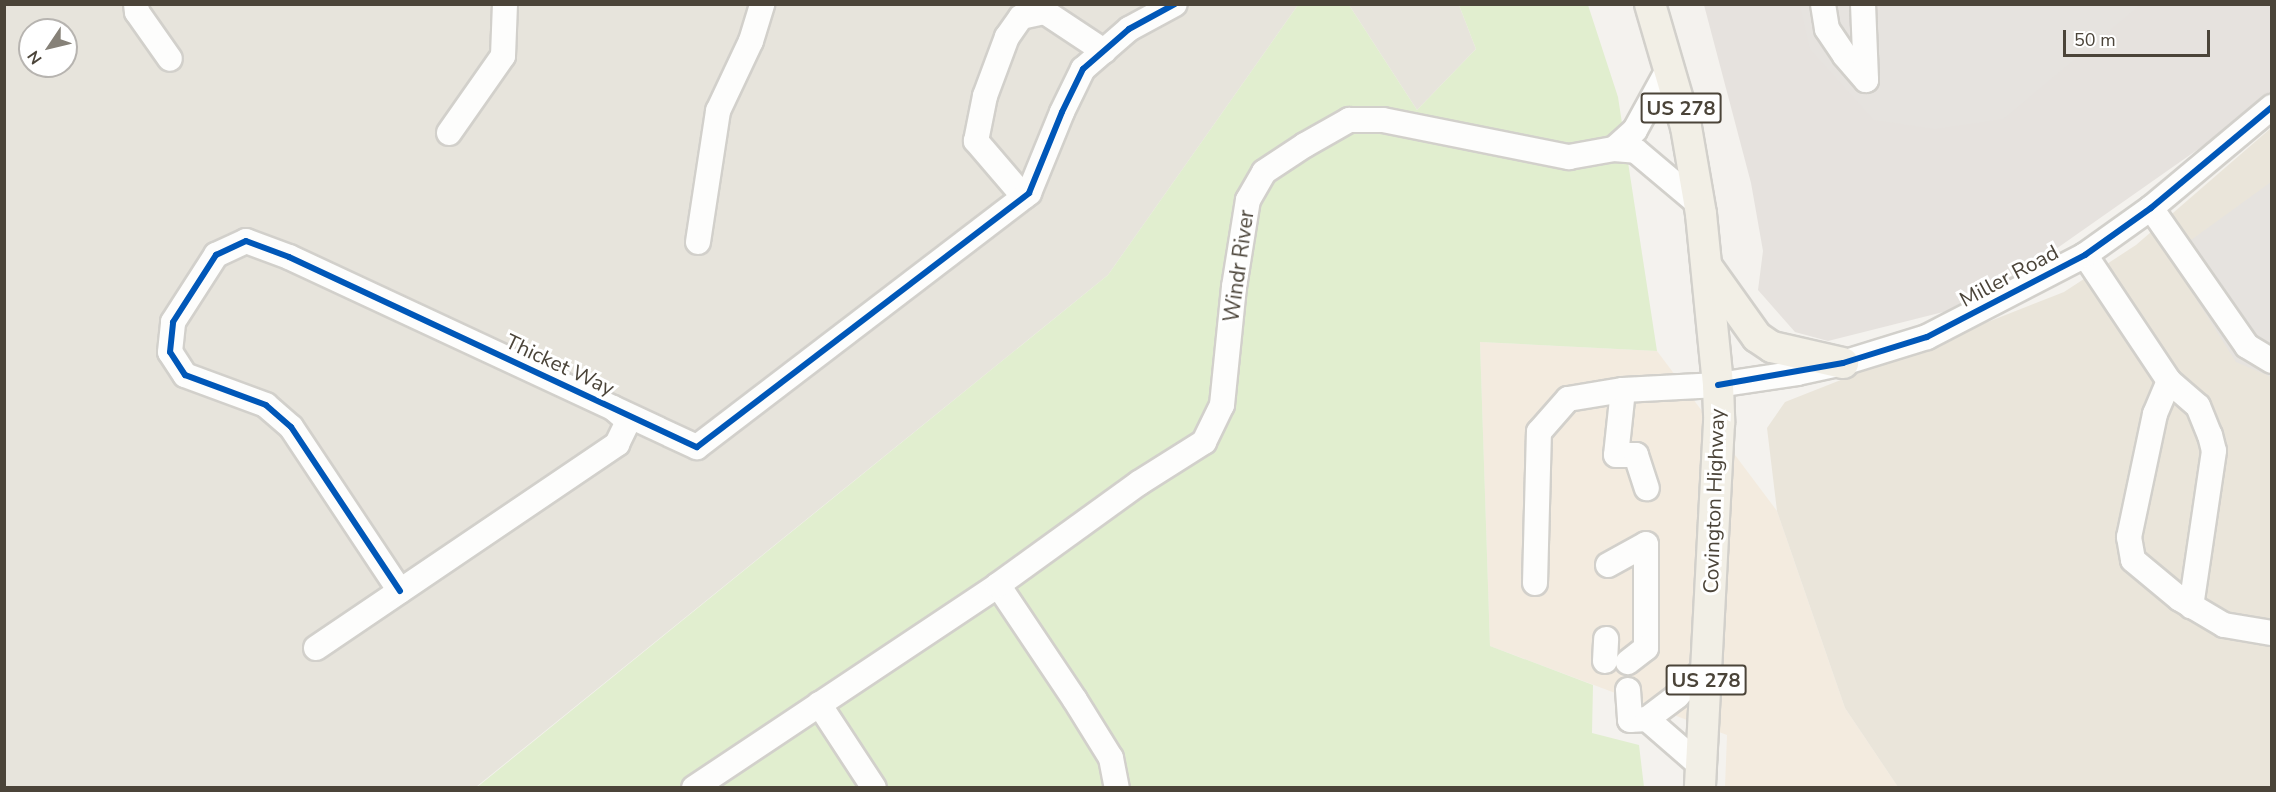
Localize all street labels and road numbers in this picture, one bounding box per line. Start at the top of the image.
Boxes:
road number: US 278 [1640,91,1722,125]
street label: Windr River [1219,208,1259,324]
street label: Miller Road [1955,240,2063,312]
street label: Thicket Way [502,329,618,401]
street label: Covington Highway [1698,408,1730,594]
road number: US 278 [1666,663,1746,697]

